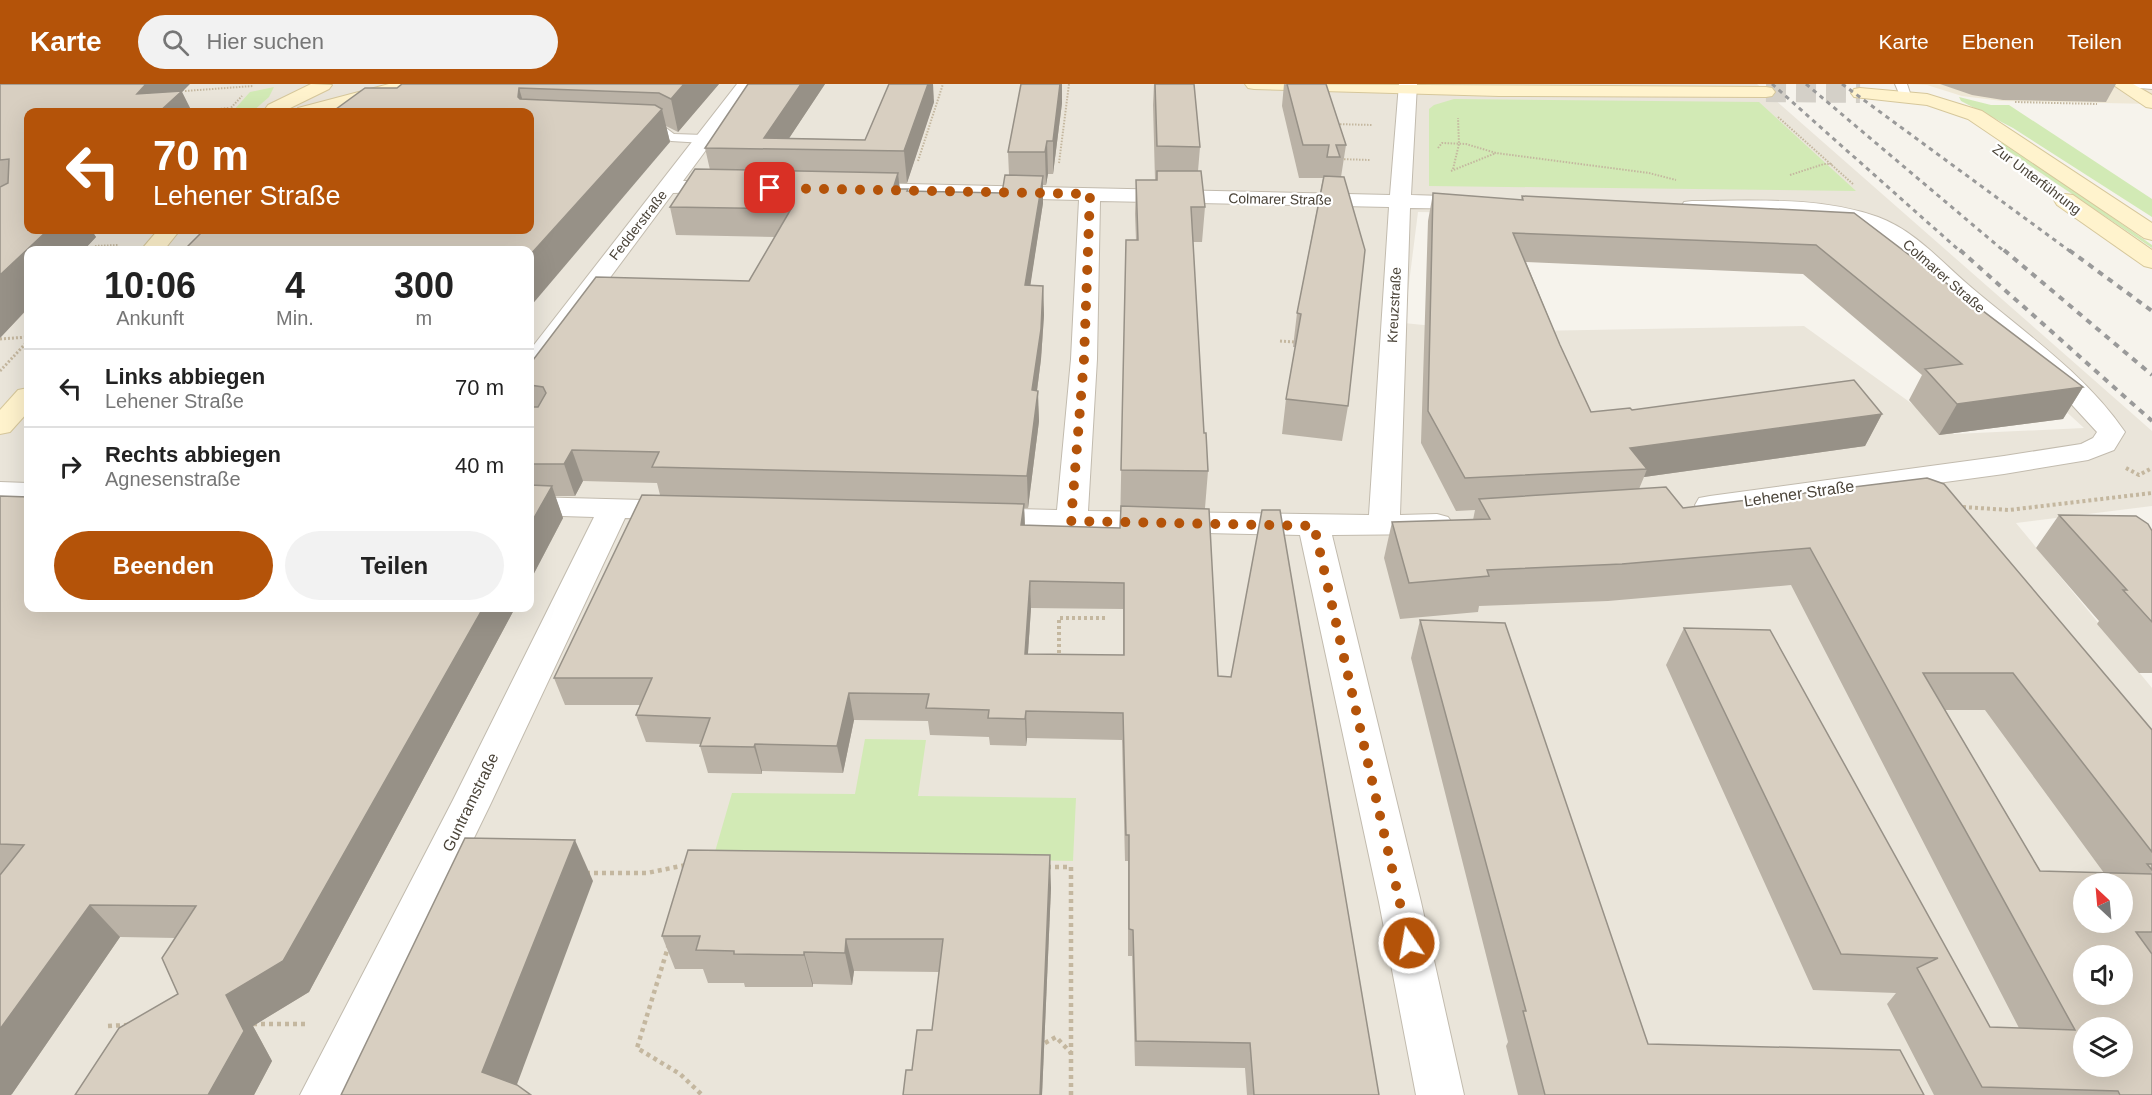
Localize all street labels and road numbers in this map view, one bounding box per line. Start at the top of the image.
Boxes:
street label: Zur Unterführung [1990,141,2084,217]
street label: Fedderstraße [606,187,670,263]
street label: Colmarer Straße [1228,190,1332,208]
street label: Colmarer Straße [1900,236,1988,316]
street label: Kreuzstraße [1384,266,1404,343]
street label: Lehener Straße [1743,477,1855,510]
street label: Guntramstraße [439,750,502,854]

